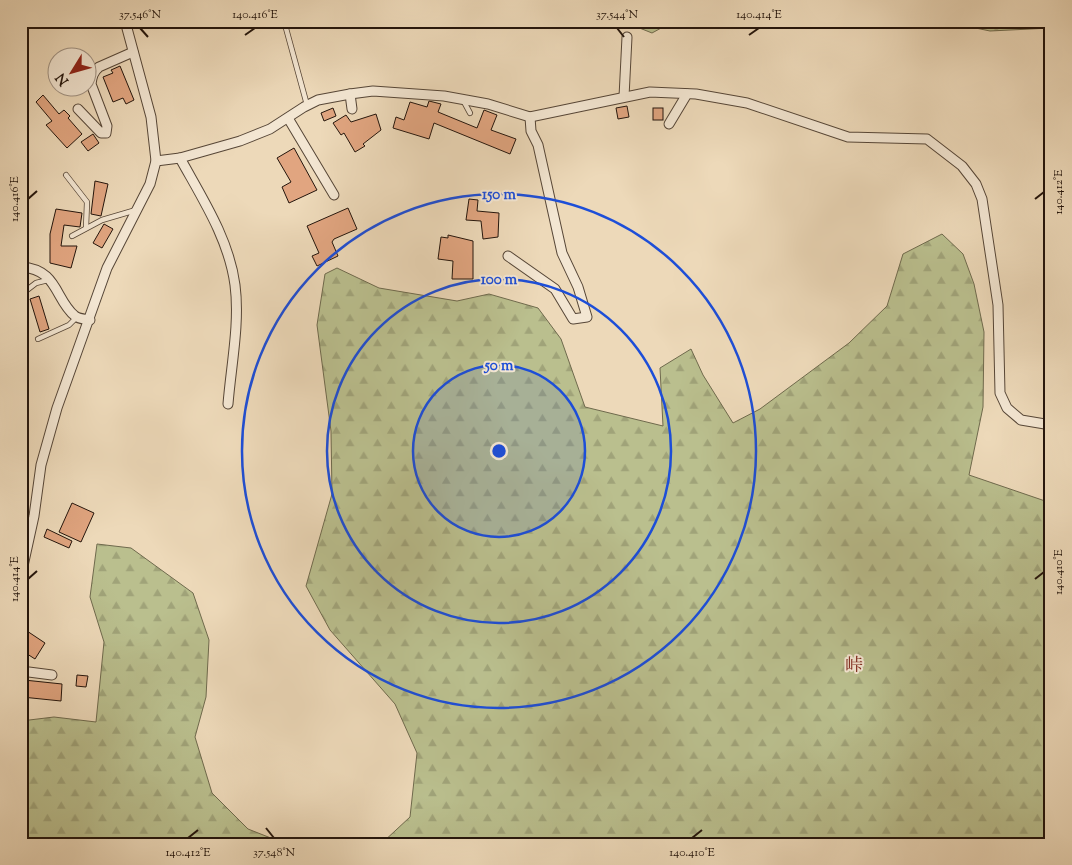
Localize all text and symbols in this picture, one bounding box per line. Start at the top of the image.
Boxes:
text: 37.546°N [119,6,161,24]
text: 140.416°E [232,6,279,24]
text: 37.544°N [596,6,638,24]
text: 140.414°E [736,6,782,24]
north arrow [48,48,98,98]
text: N [52,68,75,89]
text: 140.412°E [1050,169,1068,214]
text: 140.416°E [6,175,24,222]
text: 150 m [482,185,516,206]
text: 100 m [481,270,518,291]
text: 50 m [484,356,514,377]
centre of rings [490,442,508,460]
text: 140.410°E [1050,548,1068,595]
text: 140.414°E [6,556,24,602]
district label: 峠 [845,654,863,680]
text: 140.412°E [166,844,211,862]
text: 37.548°N [253,844,296,862]
text: 140.410°E [669,844,716,862]

